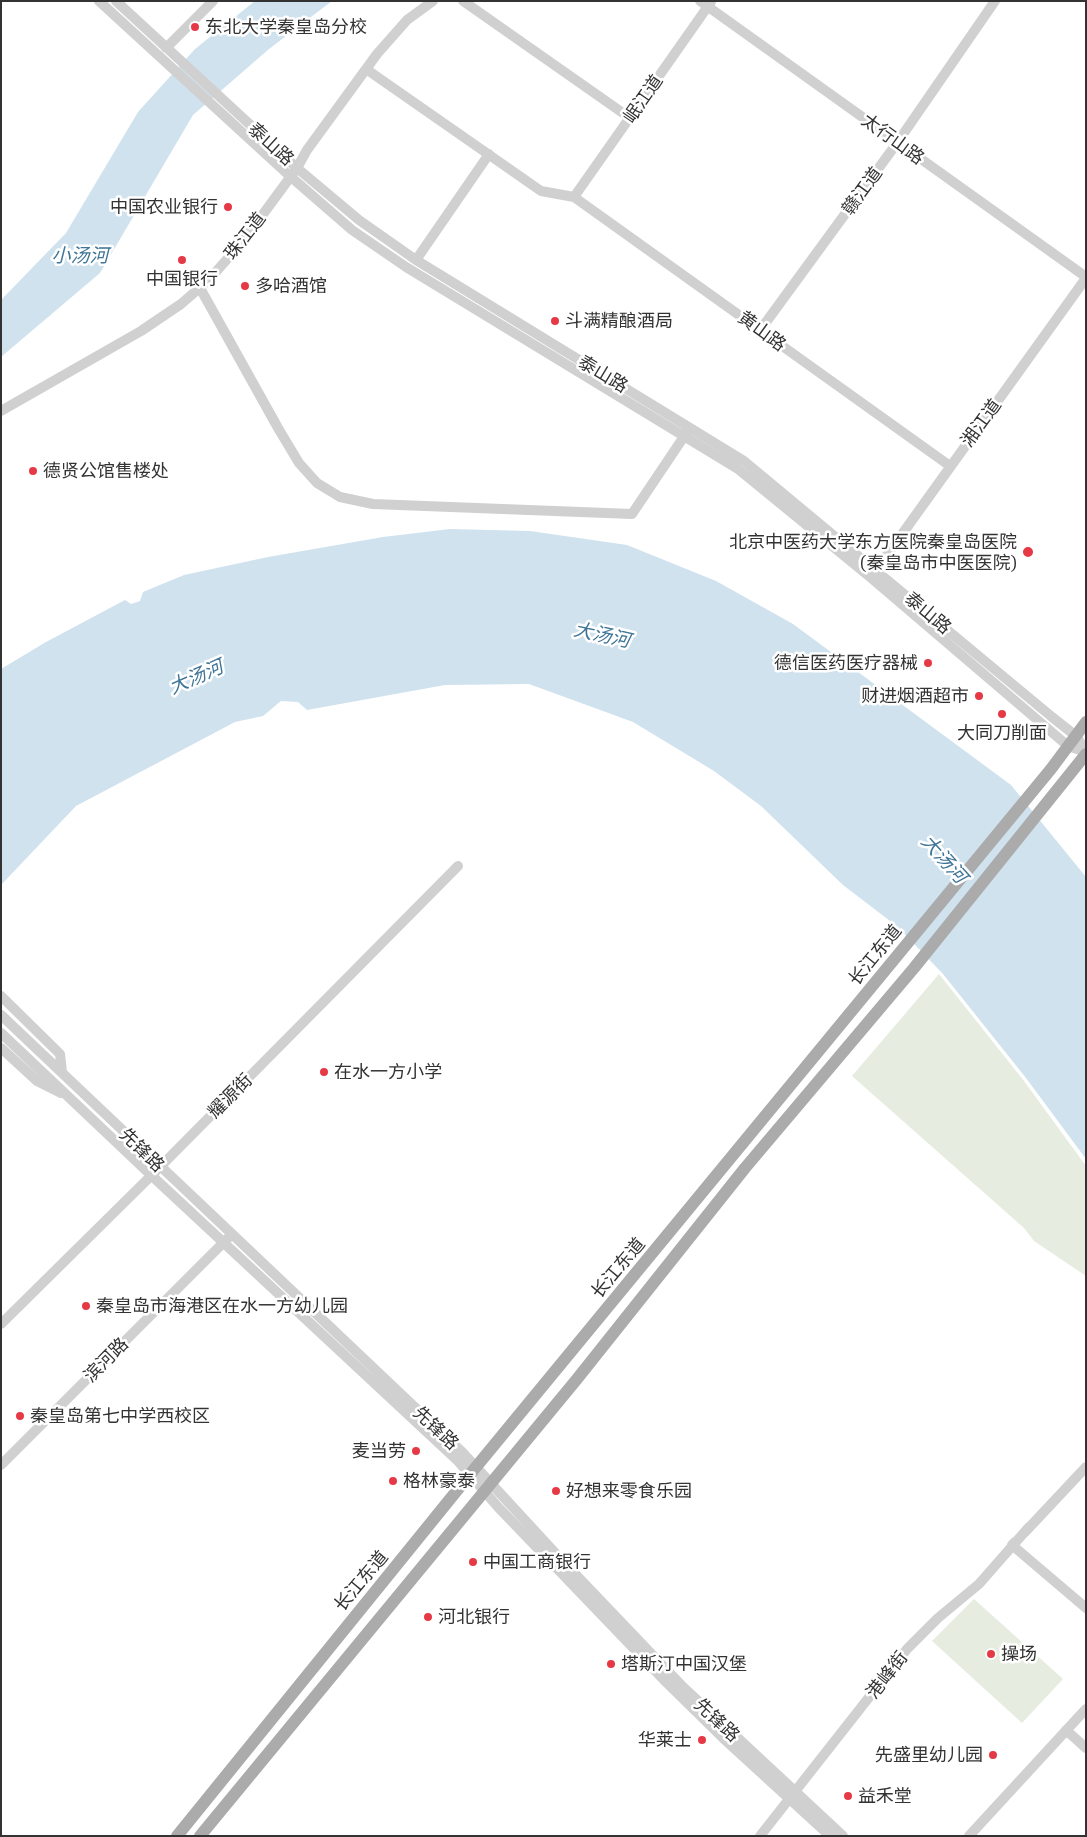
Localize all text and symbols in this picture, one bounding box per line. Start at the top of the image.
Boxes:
place label: 东北大学秦皇岛分校 [205,16,367,38]
marker: 东北大学秦皇岛分校 [189,21,201,33]
street label: 岷江道 [619,71,667,127]
street label: 太行山路 [858,109,928,169]
street label: 泰山路 [244,118,298,170]
street label: 赣江道 [837,163,887,219]
place label: 中国农业银行 [110,196,218,218]
marker: 中国农业银行 [222,201,234,213]
street label: 珠江道 [220,208,270,264]
water label: 小汤河 [52,245,108,267]
marker: 中国银行 [176,254,188,266]
place label: 中国银行 [146,268,218,290]
place label: 多哈酒馆 [255,275,327,297]
marker: 多哈酒馆 [239,280,251,292]
street label: 黄山路 [734,306,790,356]
place label: 斗满精酿酒局 [565,310,673,332]
marker: 斗满精酿酒局 [549,315,561,327]
street label: 泰山路 [574,351,632,397]
street label: 湘江道 [956,395,1006,451]
place label: 德贤公馆售楼处 [43,460,169,482]
marker: 德贤公馆售楼处 [27,465,39,477]
place label: 北京中医药大学东方医院秦皇岛医院 (秦皇岛市中医医院) [729,531,1017,574]
marker: 北京中医药大学东方医院秦皇岛医院 (秦皇岛市中医医院) [1021,545,1035,559]
street label: 泰山路 [900,587,956,639]
water label: 大汤河 [572,618,632,652]
place label: 德信医药医疗器械 [774,652,918,674]
water label: 大汤河 [165,655,227,699]
marker: 德信医药医疗器械 [922,657,934,669]
place label: 财进烟酒超市 [861,685,969,707]
marker: 财进烟酒超市 [973,690,985,702]
marker: 大同刀削面 [996,708,1008,720]
place label: 大同刀削面 [957,722,1047,744]
water label: 大汤河 [916,830,972,888]
street label: 长江东道 [844,920,906,990]
place label: 在水一方小学 [334,1061,442,1083]
marker: 在水一方小学 [318,1066,330,1078]
street label: 耀源街 [203,1069,257,1123]
street label: 先锋路 [115,1123,169,1177]
street label: 长江东道 [587,1233,649,1303]
place label: 秦皇岛市海港区在水一方幼儿园 [96,1295,348,1317]
marker: 秦皇岛市海港区在水一方幼儿园 [80,1300,92,1312]
street label: 滨河路 [79,1333,133,1387]
street label: 先锋路 [409,1402,463,1454]
place label: 秦皇岛第七中学西校区 [30,1405,210,1427]
marker: 秦皇岛第七中学西校区 [14,1410,26,1422]
place label: 麦当劳 [352,1440,406,1462]
marker: 麦当劳 [410,1445,422,1457]
place label: 格林豪泰 [403,1470,475,1492]
marker: 格林豪泰 [387,1475,399,1487]
place label: 好想来零食乐园 [566,1480,692,1502]
marker: 好想来零食乐园 [550,1485,562,1497]
street label: 长江东道 [330,1546,392,1616]
place label: 中国工商银行 [483,1551,591,1573]
marker: 中国工商银行 [467,1556,479,1568]
place label: 河北银行 [438,1606,510,1628]
marker: 河北银行 [422,1611,434,1623]
place label: 操场 [1001,1643,1037,1665]
street label: 港峰街 [862,1647,912,1703]
marker: 操场 [985,1648,997,1660]
place label: 塔斯汀中国汉堡 [621,1653,747,1675]
marker: 塔斯汀中国汉堡 [605,1658,617,1670]
street label: 先锋路 [690,1694,744,1746]
place label: 华莱士 [638,1729,692,1751]
marker: 华莱士 [696,1734,708,1746]
place label: 先盛里幼儿园 [875,1744,983,1766]
marker: 先盛里幼儿园 [987,1749,999,1761]
place label: 益禾堂 [858,1785,912,1807]
marker: 益禾堂 [842,1790,854,1802]

